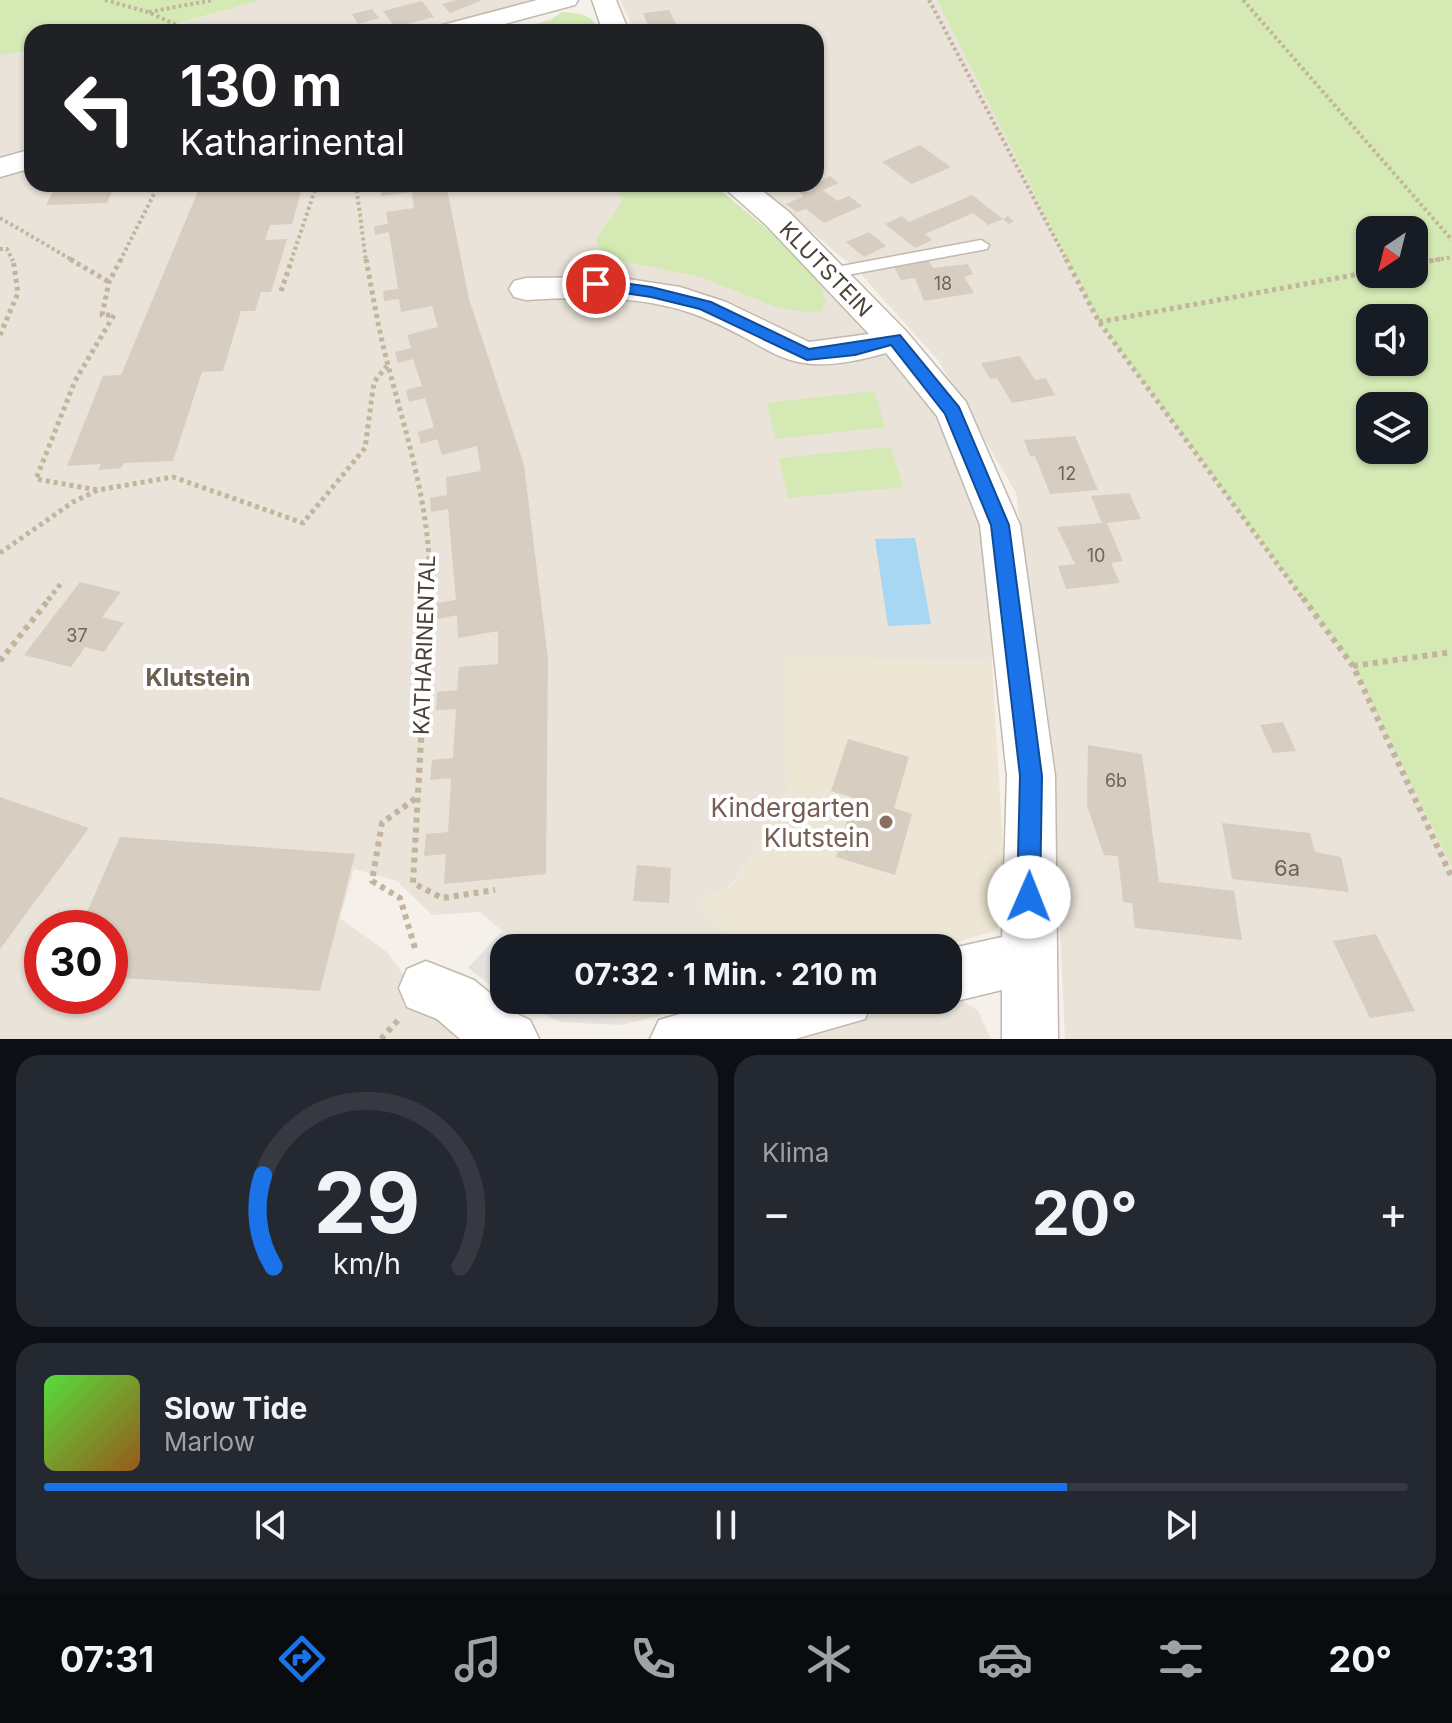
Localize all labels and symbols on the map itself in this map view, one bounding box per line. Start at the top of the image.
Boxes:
street label: KLUTSTEIN [774,216,878,322]
north arrow [1356,216,1428,288]
pin [562,250,630,318]
house number: 18 [934,273,952,294]
house number: 12 [1058,463,1076,484]
house number: 10 [1087,545,1105,566]
street label: KATHARINENTAL [408,554,440,736]
house number: 37 [66,625,88,646]
district label: Klutstein [145,663,251,692]
house number: 6b [1105,770,1127,791]
place label: Kindergarten Klutstein [711,792,870,853]
marker: Kindergarten Klutstein [877,813,895,831]
position arrow [987,855,1071,939]
house number: 6a [1274,855,1300,881]
speed limit sign: 30 [24,910,128,1014]

